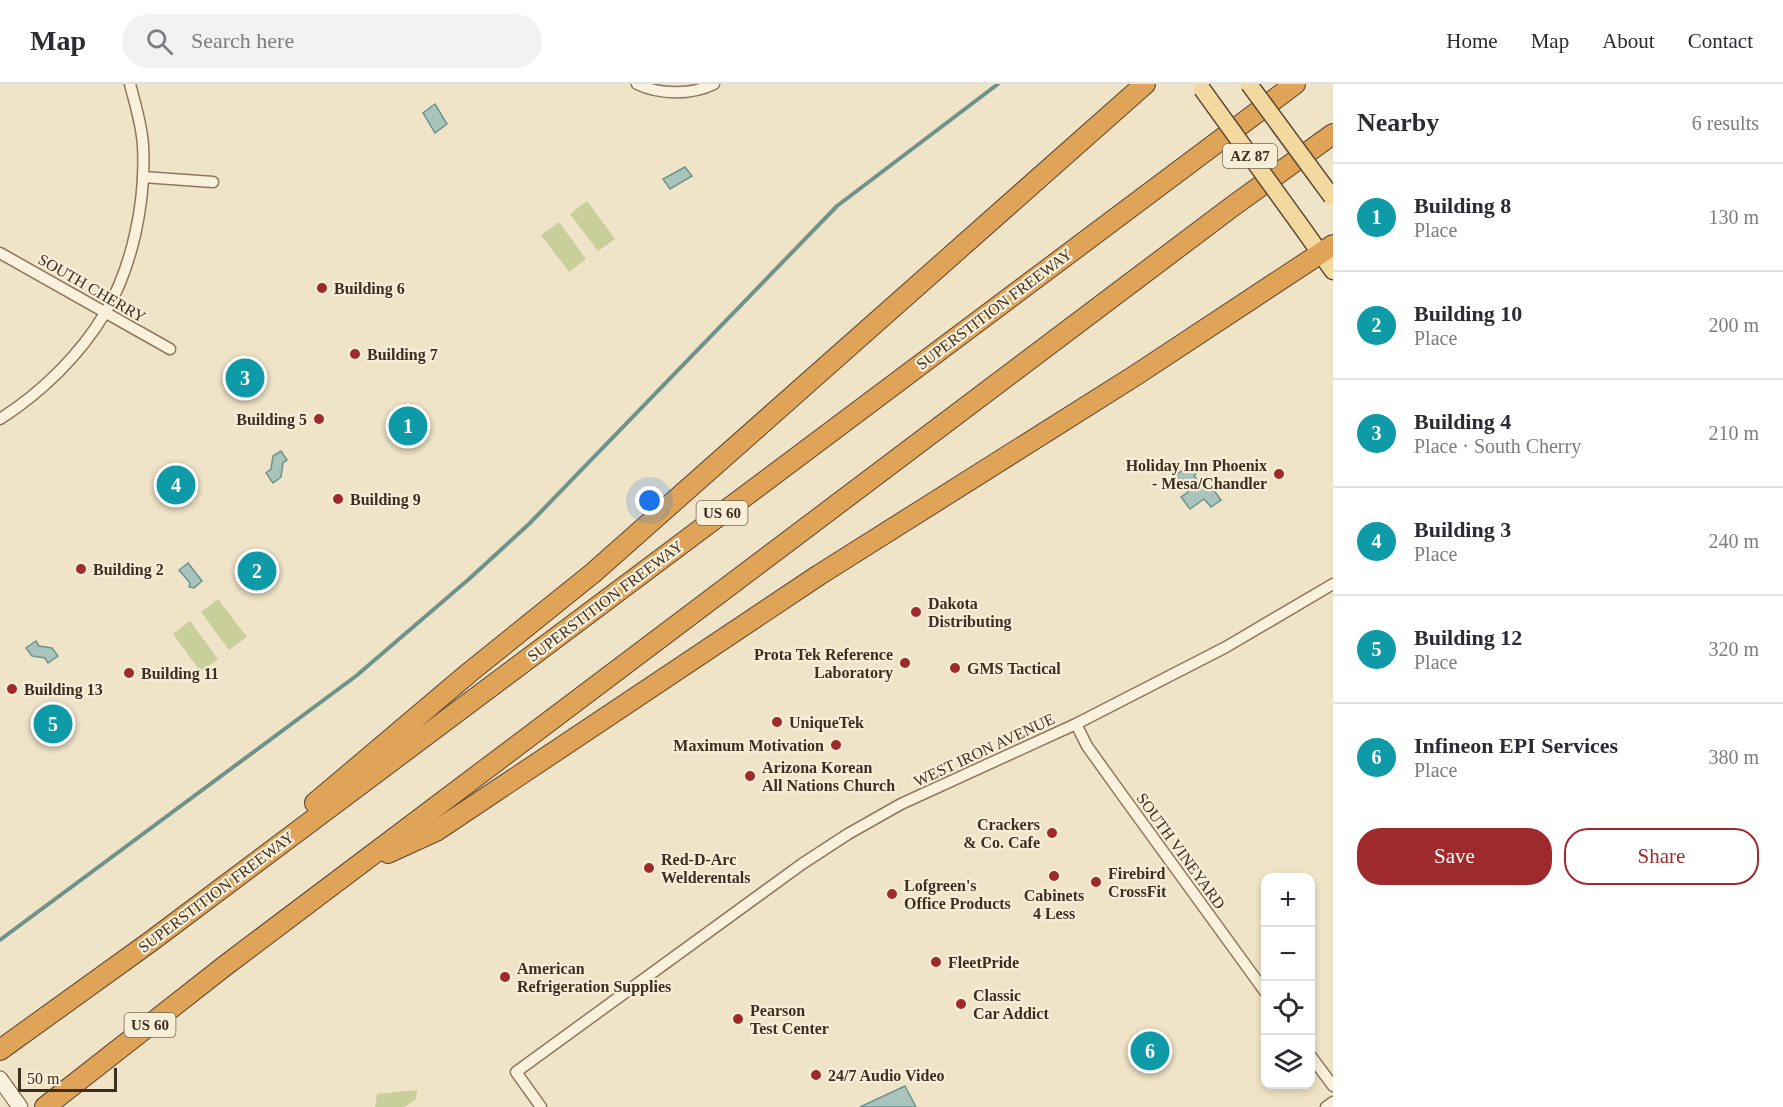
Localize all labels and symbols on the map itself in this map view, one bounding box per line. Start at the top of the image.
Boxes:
road number: AZ 87 [1223,144,1277,168]
street label: SUPERSTITION FREEWAY [913,245,1075,373]
street label: SOUTH CHERRY [35,250,149,326]
place label: Building 6 [334,280,405,298]
marker: Building 6 [315,281,329,295]
place label: Building 7 [367,346,438,364]
marker: Building 7 [348,347,362,361]
pin: 3 [226,356,264,400]
pin: 1 [388,404,428,448]
place label: Building 5 [236,411,307,429]
marker: Building 5 [312,412,326,426]
place label: Holiday Inn Phoenix - Mesa/Chandler [1126,457,1267,492]
pin: 4 [156,462,195,508]
marker: Holiday Inn Phoenix - Mesa/Chandler [1272,467,1286,481]
your location [635,486,664,515]
place label: Building 9 [350,491,421,509]
marker: Building 9 [331,492,345,506]
road number: US 60 [696,501,748,525]
street label: SUPERSTITION FREEWAY [524,537,686,665]
pin: 2 [238,548,276,594]
place label: Building 2 [93,561,164,579]
marker: Building 2 [74,562,88,576]
place label: Dakota Distributing [928,595,1012,631]
marker: Dakota Distributing [909,605,923,619]
place label: Prota Tek Reference Laboratory [754,646,893,682]
marker: Prota Tek Reference Laboratory [898,656,912,670]
place label: GMS Tactical [967,660,1061,677]
marker: GMS Tactical [948,661,962,675]
place label: Building 11 [141,665,219,683]
marker: Building 11 [122,666,136,680]
place label: Building 13 [24,681,103,699]
marker: Building 13 [5,682,19,696]
pin: 5 [34,702,72,746]
street label: WEST IRON AVENUE [911,710,1057,790]
place label: UniqueTek [789,714,864,732]
marker: UniqueTek [770,715,784,729]
place label: Maximum Motivation [673,737,824,754]
marker: Maximum Motivation [829,738,843,752]
place label: Arizona Korean All Nations Church [762,759,895,794]
marker: Arizona Korean All Nations Church [743,769,757,783]
street label: SOUTH VINEYARD [1133,790,1229,912]
place label: Crackers & Co. Cafe [963,816,1040,851]
marker: Crackers & Co. Cafe [1045,826,1059,840]
street label: SUPERSTITION FREEWAY [135,828,297,956]
place label: Red-D-Arc Welderentals [661,851,750,886]
marker: Red-D-Arc Welderentals [642,861,656,875]
place label: Firebird CrossFit [1108,865,1167,900]
marker: Cabinets 4 Less [1047,869,1061,883]
marker: Firebird CrossFit [1089,875,1103,889]
place label: Lofgreen's Office Products [904,877,1011,912]
marker: Lofgreen's Office Products [885,887,899,901]
place label: Cabinets 4 Less [1024,887,1084,922]
place label: FleetPride [948,954,1019,971]
marker: FleetPride [929,955,943,969]
place label: American Refrigeration Supplies [517,960,671,996]
marker: American Refrigeration Supplies [498,970,512,984]
place label: Classic Car Addict [973,987,1049,1022]
marker: Classic Car Addict [954,997,968,1011]
place label: Pearson Test Center [750,1002,829,1037]
marker: Pearson Test Center [731,1012,745,1026]
road number: US 60 [124,1013,176,1037]
pin: 6 [1130,1028,1170,1074]
scale bar [18,1065,117,1092]
place label: 24/7 Audio Video [828,1067,944,1084]
marker: 24/7 Audio Video [809,1068,823,1082]

